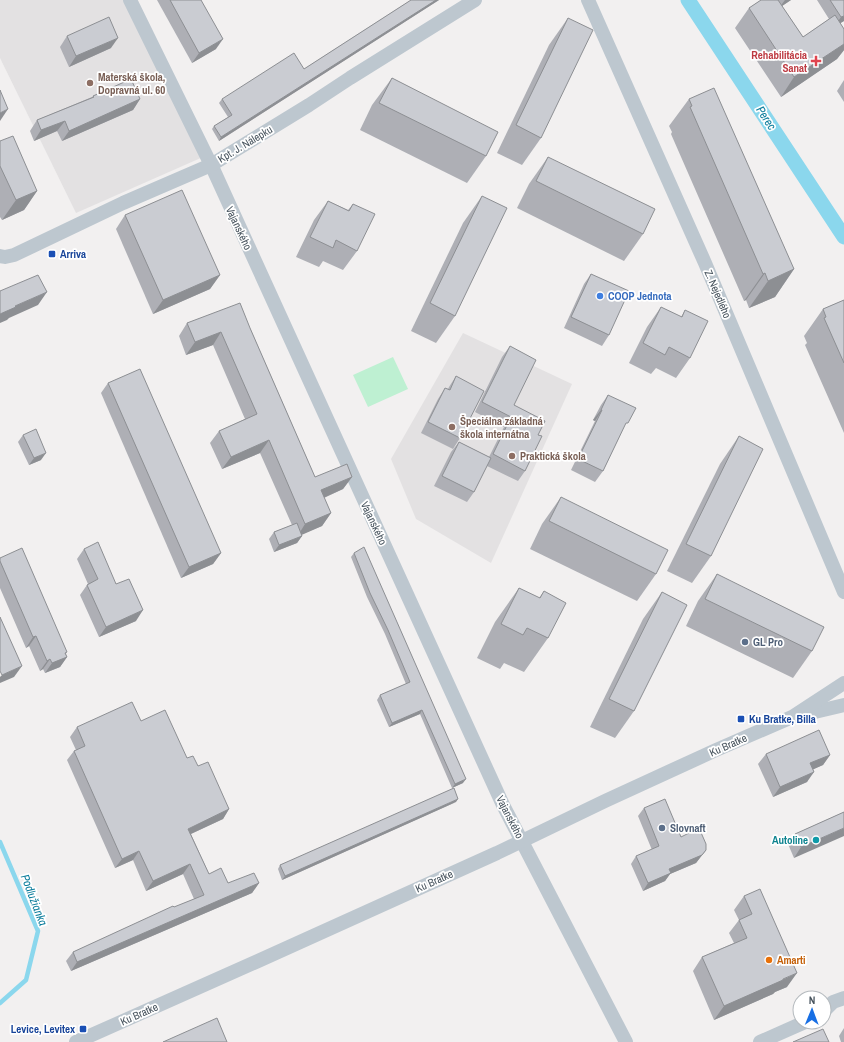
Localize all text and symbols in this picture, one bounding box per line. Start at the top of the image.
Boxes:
place label: Rehabilitácia Sanat [751,48,807,75]
marker: Rehabilitácia Sanat [810,55,822,67]
place label: Materská škola, Dopravná ul. 60 [98,70,166,97]
marker: Materská škola, Dopravná ul. 60 [85,78,95,88]
water label: Perec [752,103,780,133]
street label: Kpt. J. Nálepku [215,122,275,166]
street label: Vajanského [223,204,255,252]
place label: Arriva [60,247,86,261]
marker: Arriva [47,249,57,259]
street label: Z. Nejedlého [702,268,734,320]
place label: COOP Jednota [608,289,672,303]
marker: COOP Jednota [595,291,605,301]
place label: Špeciálna základná škola internátna [460,414,543,441]
marker: Špeciálna základná škola internátna [447,422,457,432]
place label: Praktická škola [520,449,586,463]
marker: Praktická škola [507,451,517,461]
street label: Vajanského [358,499,390,547]
place label: GL Pro [753,635,783,649]
marker: GL Pro [740,637,750,647]
place label: Ku Bratke, Billa [749,712,816,726]
marker: Ku Bratke, Billa [736,714,746,724]
street label: Ku Bratke [707,731,749,759]
street label: Vajanského [493,793,527,841]
place label: Slovnaft [670,821,706,835]
marker: Slovnaft [657,823,667,833]
place label: Autoline [772,833,808,847]
marker: Autoline [811,835,821,845]
street label: Ku Bratke [413,867,455,895]
water label: Podlužianka [17,872,51,929]
place label: Amarti [777,953,806,967]
marker: Amarti [764,955,774,965]
north arrow [792,990,832,1030]
text: N [809,993,816,1007]
street label: Ku Bratke [118,1000,160,1028]
place label: Levice, Levitex [11,1022,75,1036]
marker: Levice, Levitex [78,1024,88,1034]

